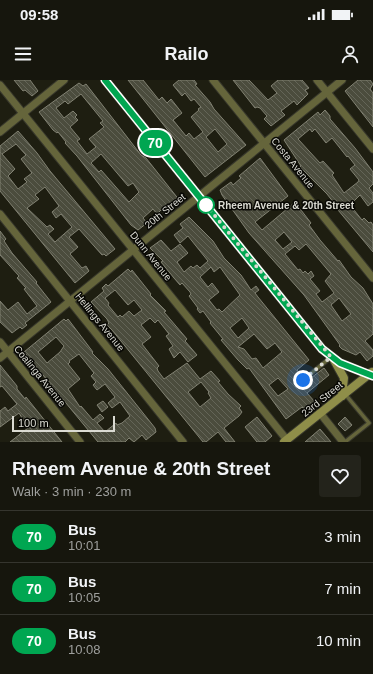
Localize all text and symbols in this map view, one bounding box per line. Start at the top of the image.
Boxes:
text: 09:58 [20,6,58,23]
icon: menu [12,43,34,65]
icon: person [339,43,361,65]
text: Railo [164,44,209,64]
line badge: 70 [137,130,173,156]
text: 70 [147,135,163,151]
street label: Costa Avenue [269,135,317,191]
street label: 20th Street [143,191,188,231]
marker: Rheem Avenue & 20th Street [197,196,215,214]
place label: Rheem Avenue & 20th Street [218,200,355,211]
street label: Dunn Avenue [128,229,174,283]
street label: Hellings Avenue [73,291,127,354]
street label: Coalinga Avenue [12,343,68,409]
your location [293,370,313,390]
street label: 23rd Street [299,379,345,419]
scale bar [12,414,115,433]
text: 100 m [18,417,49,429]
button: heart [319,455,361,497]
text: Rheem Avenue & 20th Street [12,458,270,479]
text: Walk · 3 min · 230 m [12,484,131,499]
text: Bus [68,521,96,538]
text: 3 min [324,528,361,545]
text: 70 [26,529,42,545]
text: 10:01 [68,538,101,553]
text: Bus [68,573,96,590]
text: 7 min [324,580,361,597]
text: 70 [26,581,42,597]
text: 10:05 [68,590,101,605]
text: Bus [68,625,96,642]
text: 10 min [316,632,361,649]
text: 70 [26,633,42,649]
text: 10:08 [68,642,101,657]

